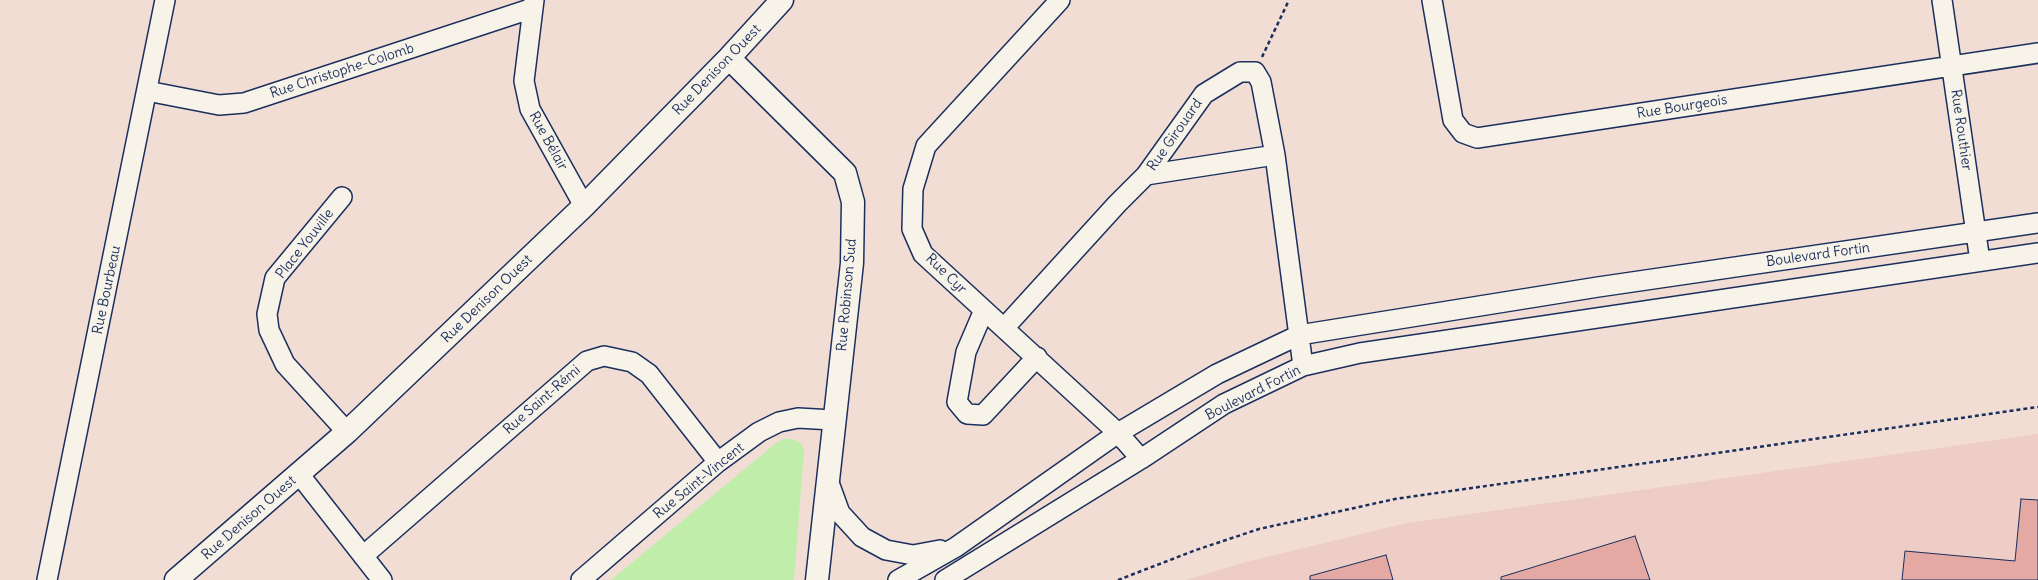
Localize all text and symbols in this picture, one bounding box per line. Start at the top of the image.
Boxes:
street label: Rue Denison Ouest [669,21,765,119]
street label: Rue Christophe-Colomb [268,40,416,102]
street label: Rue Routhier [1947,88,1975,172]
street label: Rue Bourgeois [1636,92,1728,122]
street label: Rue Girouard [1144,96,1206,174]
street label: Rue Bélair [525,109,571,173]
street label: Place Youville [273,206,337,282]
street label: Rue Robinson Sud [834,238,860,352]
street label: Boulevard Fortin [1765,239,1871,271]
street label: Rue Bourbeau [89,244,125,336]
street label: Rue Cyr [922,250,970,298]
street label: Rue Denison Ouest [438,251,536,347]
street label: Rue Saint-Rémi [500,362,584,438]
street label: Boulevard Fortin [1203,362,1303,424]
street label: Rue Saint-Vincent [650,439,748,523]
street label: Rue Denison Ouest [198,472,300,564]

